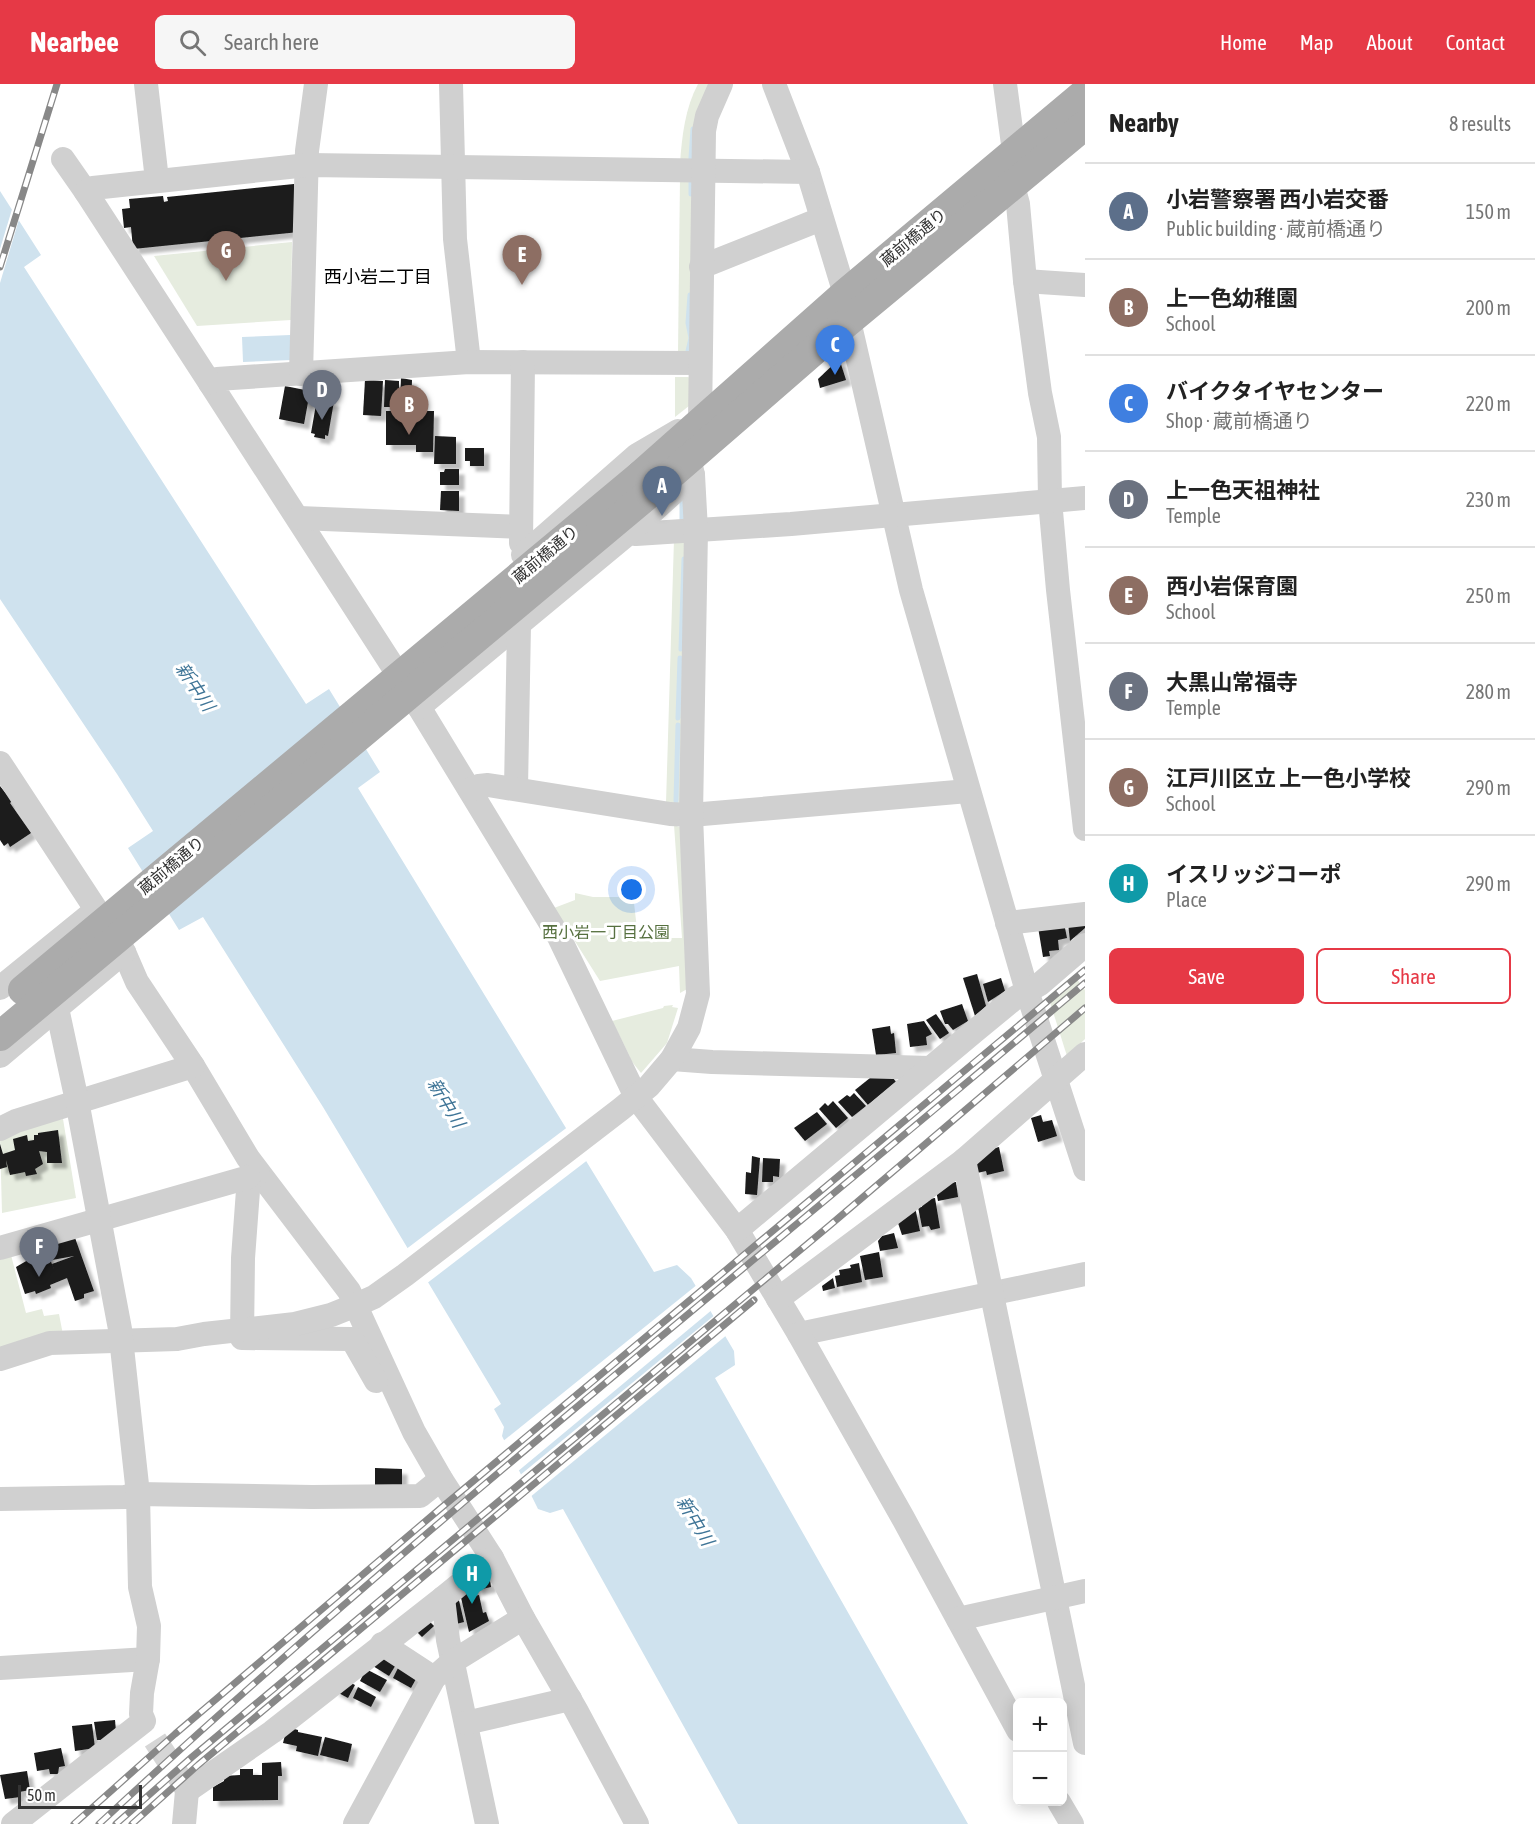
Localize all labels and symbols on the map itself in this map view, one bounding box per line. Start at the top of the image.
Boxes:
street label: 蔵前橋通り [877,204,949,270]
pin: G [206,232,246,281]
pin: E [502,236,542,285]
district label: 西小岩二丁目 [324,266,432,287]
pin: C [816,326,854,375]
pin: D [302,370,342,420]
pin: B [390,386,428,435]
pin: A [642,466,682,516]
street label: 蔵前橋通り [509,521,581,587]
water label: 新中川 [172,658,220,717]
street label: 蔵前橋通り [135,832,207,898]
your location [617,875,646,904]
park label: 西小岩一丁目公園 [542,923,670,941]
water label: 新中川 [424,1074,470,1133]
pin: F [20,1228,58,1277]
water label: 新中川 [673,1492,719,1551]
pin: H [452,1554,492,1604]
scale bar [18,1782,142,1810]

